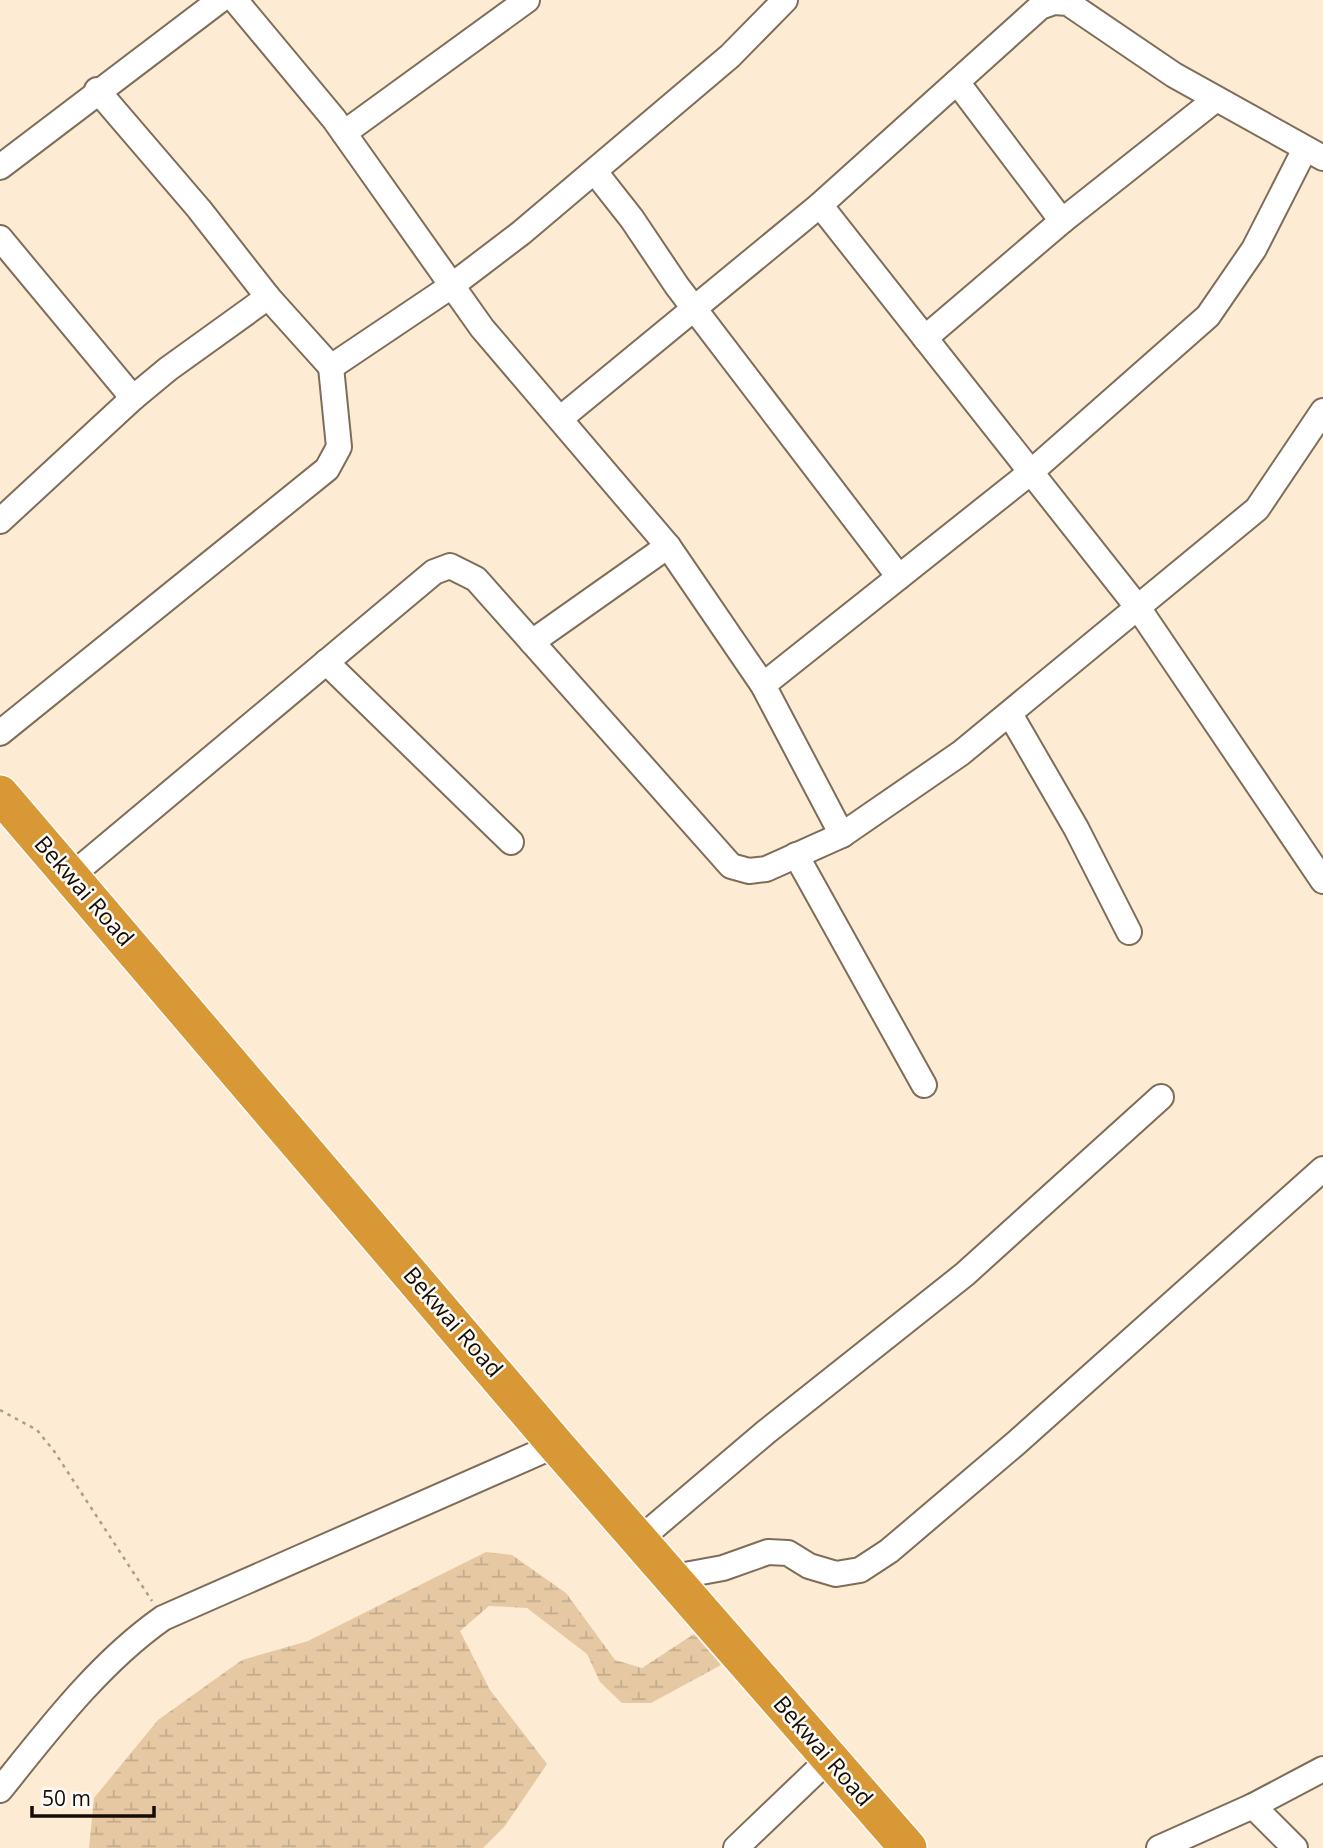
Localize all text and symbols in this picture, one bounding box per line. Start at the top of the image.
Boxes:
street label: Bekwai Road [28,828,142,953]
street label: Bekwai Road [397,1259,511,1384]
street label: Bekwai Road [767,1688,881,1813]
scale bar [32,1774,154,1818]
text: 50 m [42,1784,91,1812]

